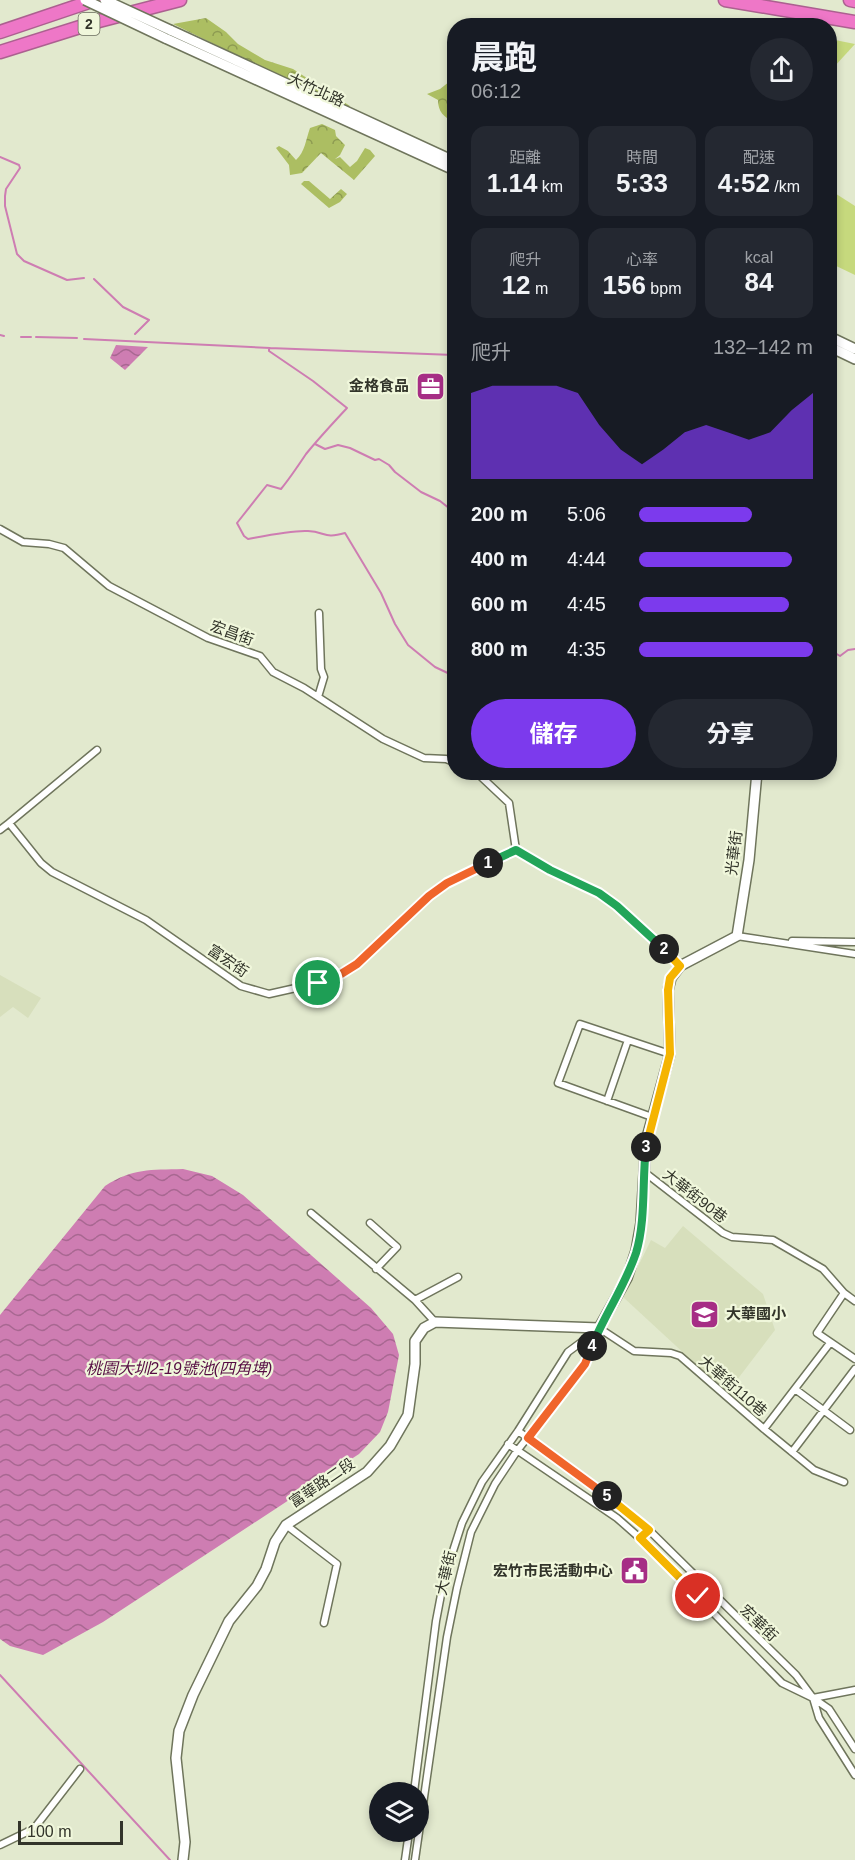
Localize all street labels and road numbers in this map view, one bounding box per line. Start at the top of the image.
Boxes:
road number: 2 [78,13,100,35]
street label: 大竹北路 [285,70,347,110]
street label: 宏昌街 [208,617,256,648]
street label: 光華街 [722,830,745,876]
street label: 富宏街 [205,941,252,980]
street label: 大華街90巷 [660,1165,731,1226]
street label: 大華街110巷 [696,1352,771,1420]
street label: 富華路二段 [286,1455,358,1511]
street label: 大華街 [432,1549,459,1597]
street label: 宏華街 [737,1601,781,1644]

